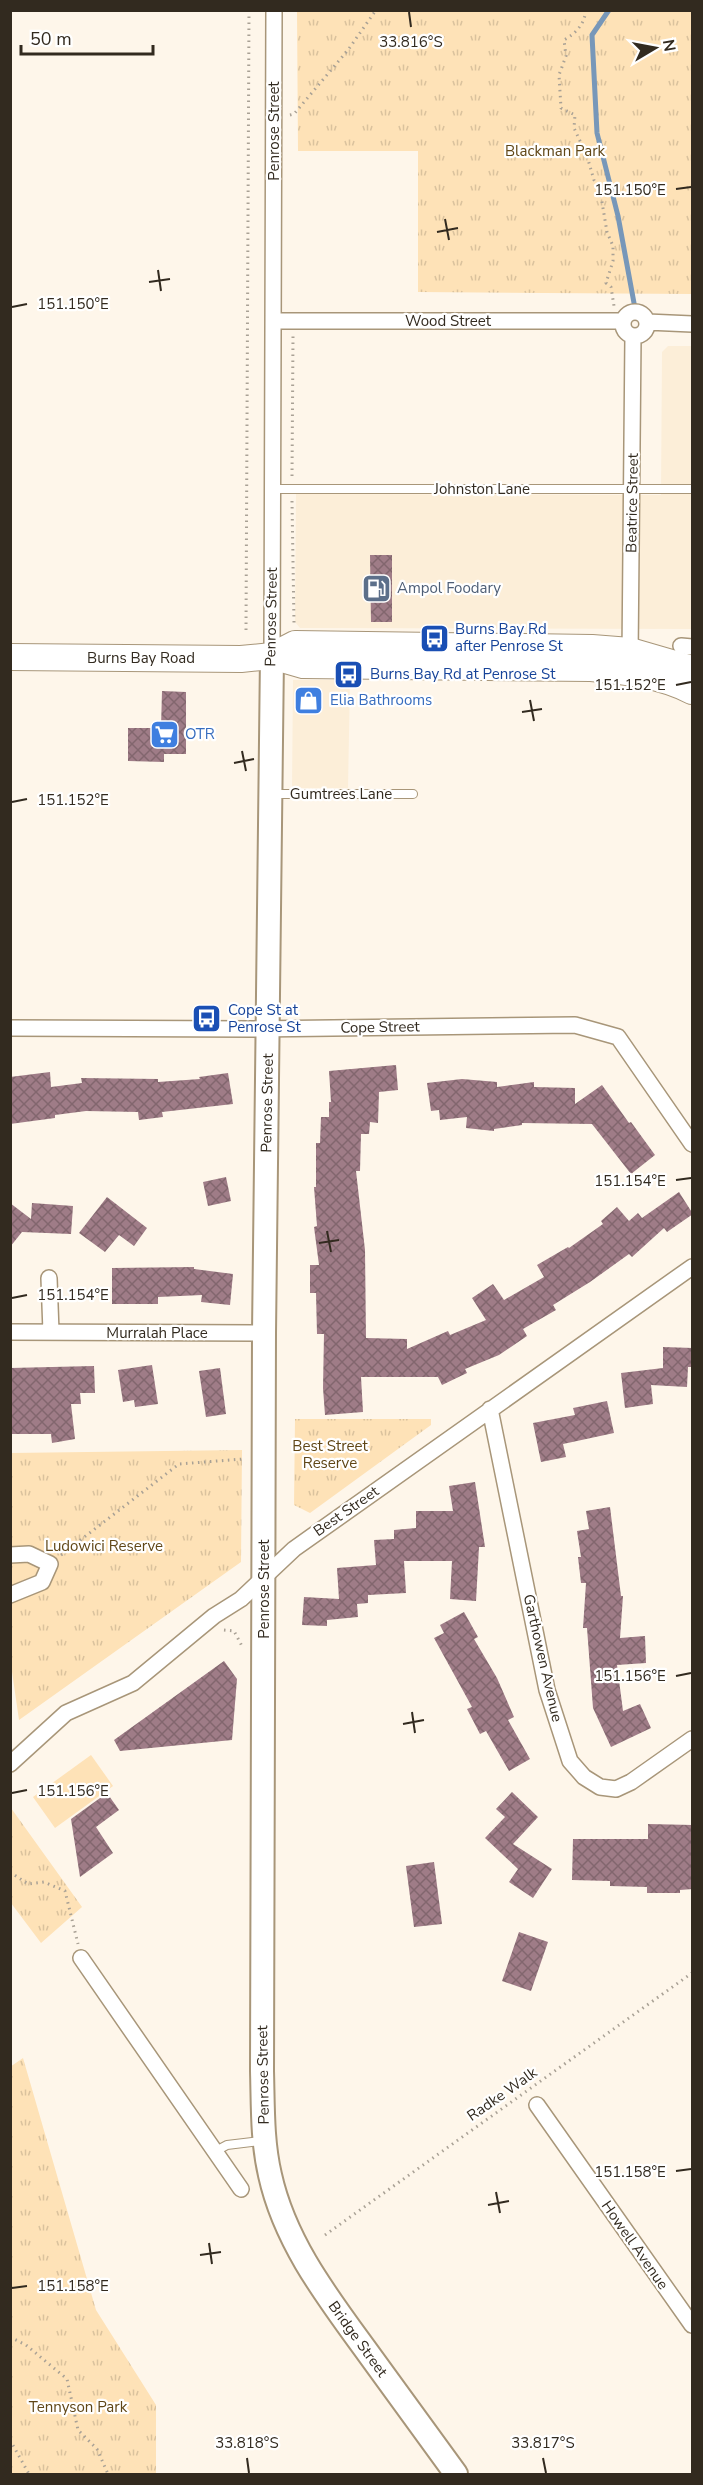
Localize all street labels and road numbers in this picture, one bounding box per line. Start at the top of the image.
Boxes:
street label: Penrose Street [264,81,284,181]
street label: Wood Street [405,311,492,331]
street label: Beatrice Street [621,452,643,553]
street label: Johnston Lane [433,479,530,499]
street label: Penrose Street [260,566,282,667]
street label: Burns Bay Road [87,648,195,668]
street label: Gumtrees Lane [290,784,392,804]
street label: Cope Street [340,1016,421,1038]
street label: Penrose Street [256,1052,278,1153]
street label: Murralah Place [106,1323,208,1343]
street label: Best Street [309,1481,383,1541]
street label: Penrose Street [254,1539,274,1639]
street label: Garthowen Avenue [519,1592,567,1724]
street label: Penrose Street [252,2024,274,2125]
street label: Radke Walk [463,2062,541,2126]
street label: Howell Avenue [597,2197,673,2293]
street label: Bridge Street [324,2297,393,2382]

